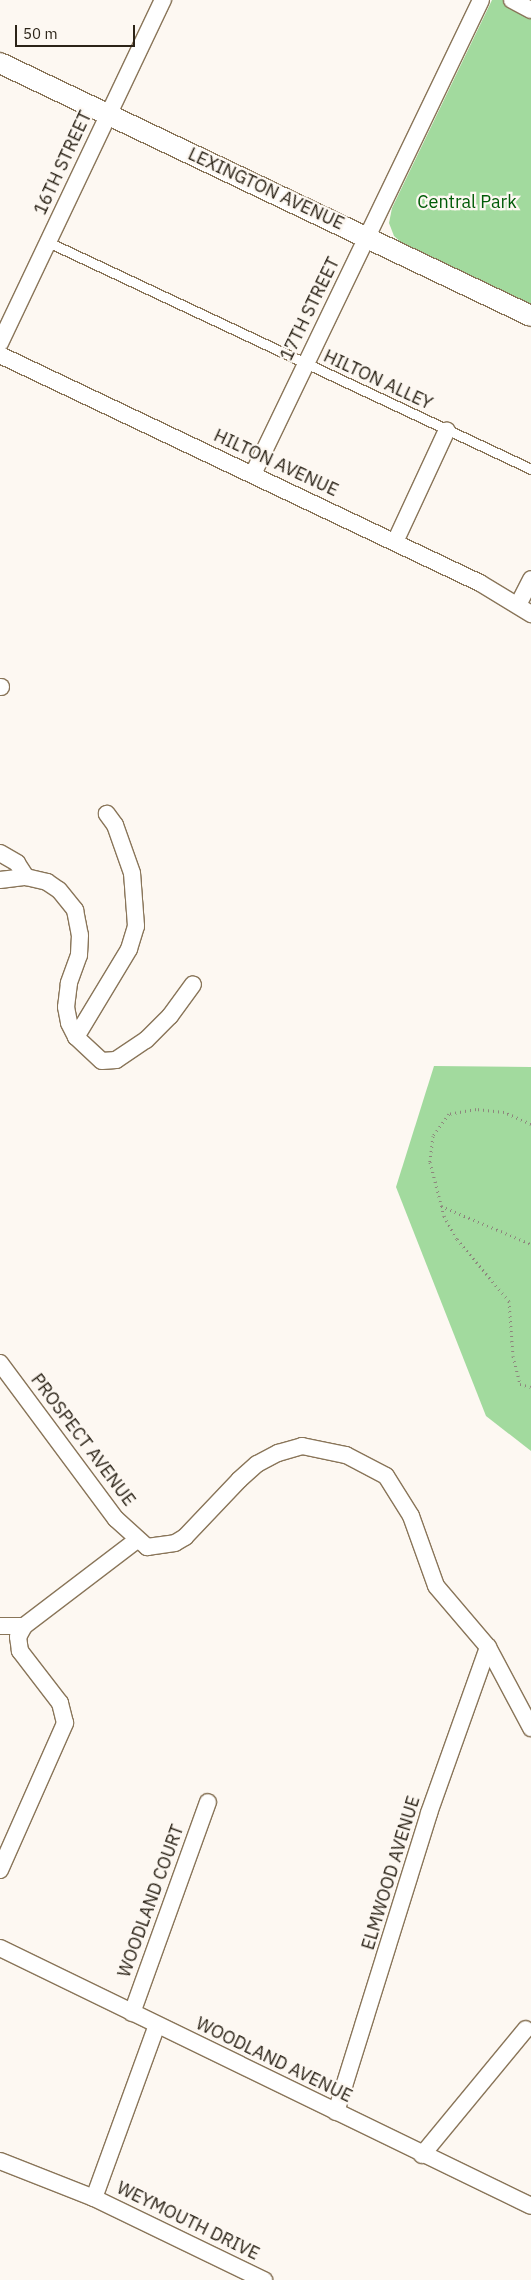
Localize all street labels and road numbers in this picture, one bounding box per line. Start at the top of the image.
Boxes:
street label: 16TH STREET [30,108,96,218]
street label: LEXINGTON AVENUE [185,143,347,235]
street label: 17TH STREET [276,254,344,364]
street label: HILTON ALLEY [320,345,436,415]
street label: HILTON AVENUE [210,425,342,501]
street label: PROSPECT AVENUE [26,1370,140,1510]
street label: ELMWOOD AVENUE [357,1794,425,1952]
street label: WOODLAND COURT [113,1822,189,1980]
street label: WOODLAND AVENUE [192,2013,356,2107]
street label: WEYMOUTH DRIVE [113,2177,263,2265]

